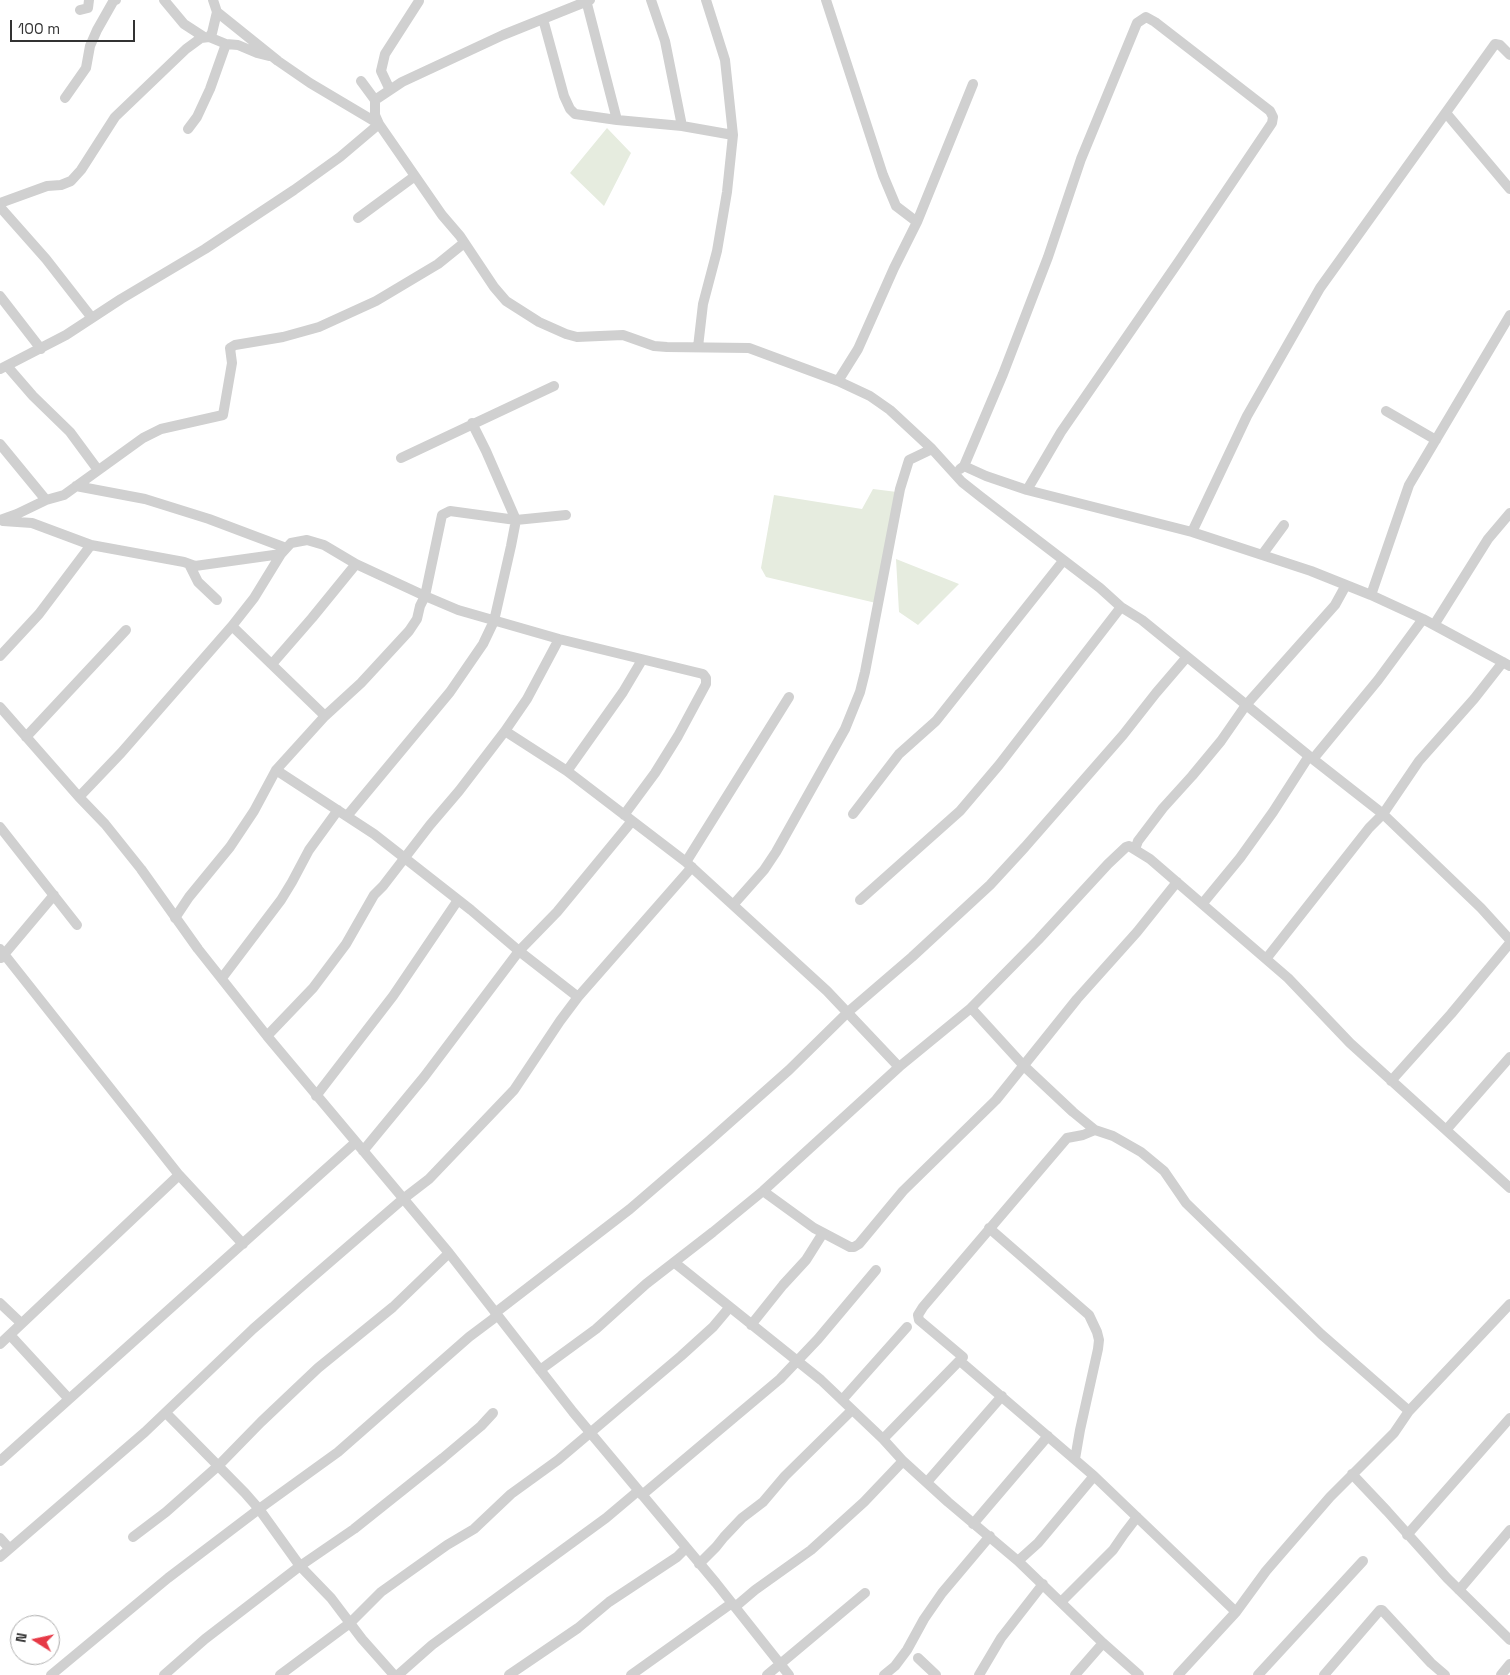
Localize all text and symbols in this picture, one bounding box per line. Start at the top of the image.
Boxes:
scale bar [12,10,138,42]
text: 100 m [18,19,60,38]
north arrow [10,1615,60,1665]
text: N [12,1631,31,1644]

